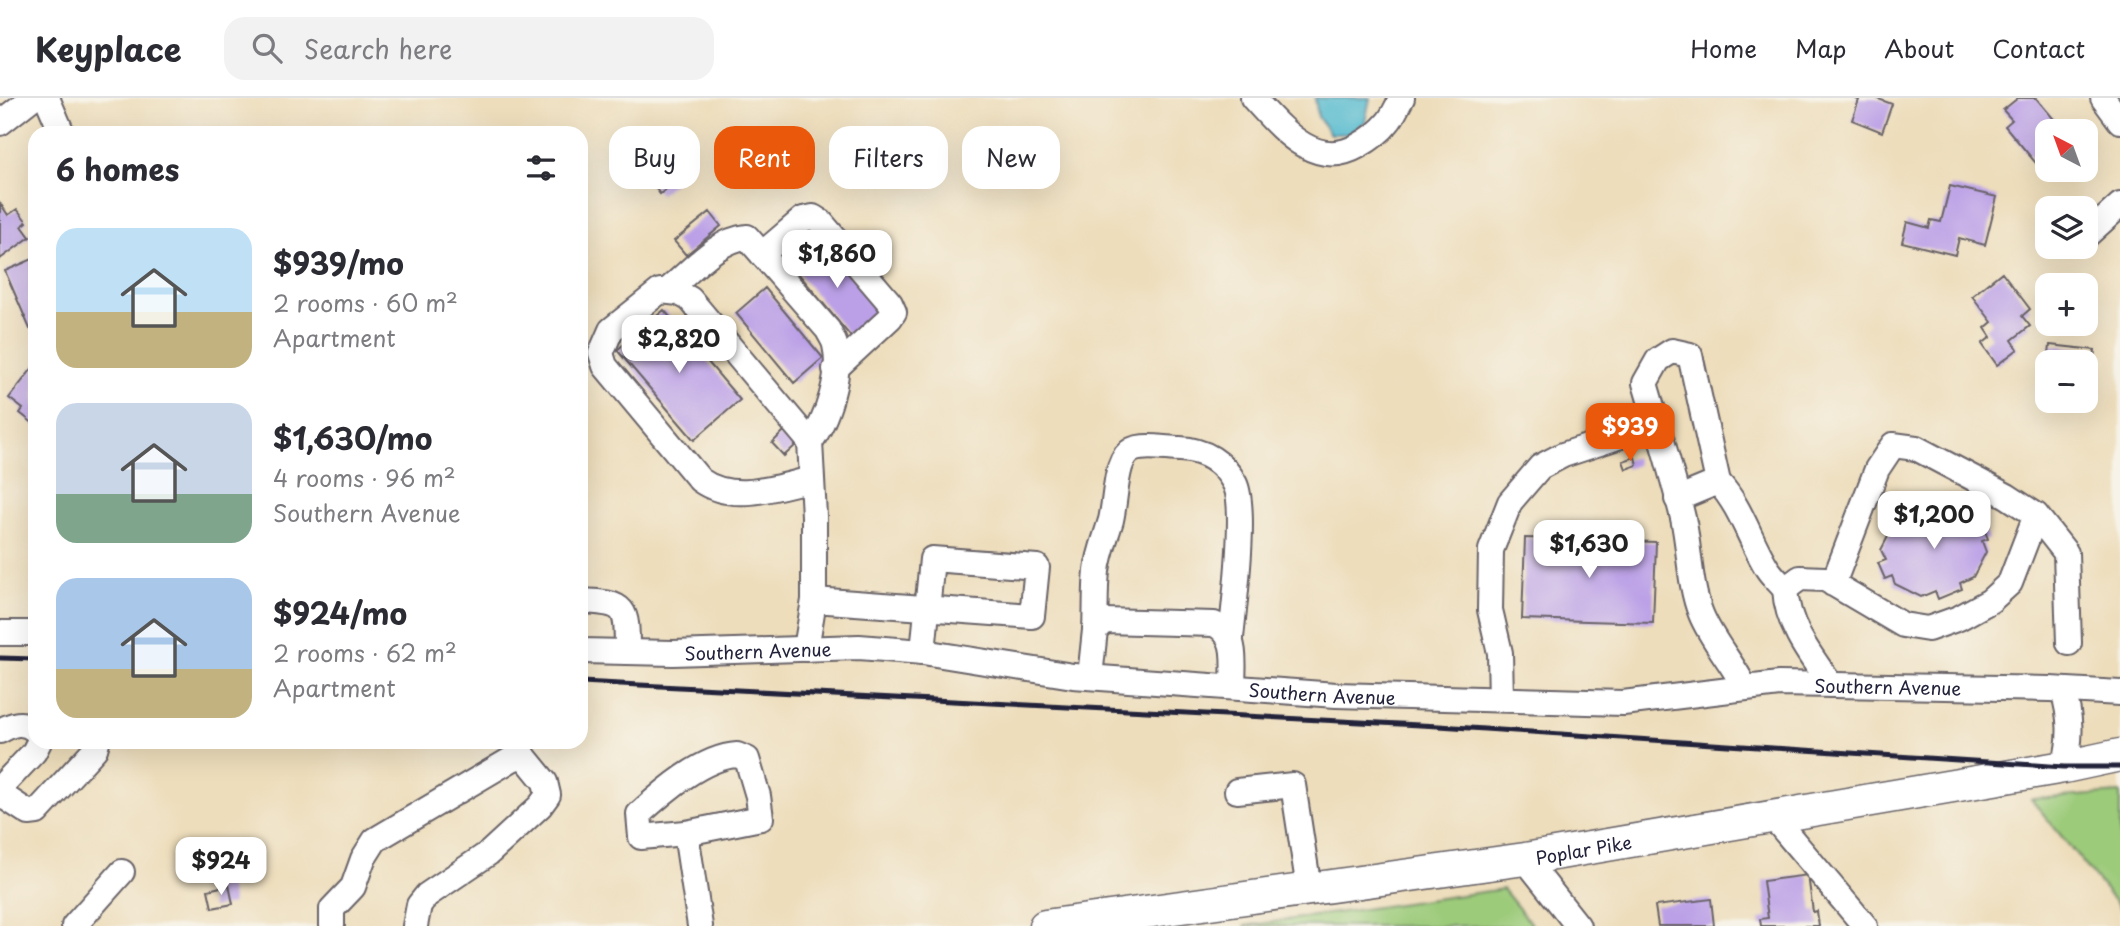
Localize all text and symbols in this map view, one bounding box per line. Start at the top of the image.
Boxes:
search box [224,17,714,80]
text: Keyplace [35,23,182,73]
icon: search [248,29,286,67]
text: Search here [304,29,452,68]
text: Home [1690,30,1757,66]
text: Map [1795,30,1846,66]
text: About [1884,30,1954,66]
text: Contact [1992,30,2085,66]
north arrow [2035,119,2098,182]
map controls [2035,119,2098,413]
chip: Buy [609,126,700,189]
chip: Rent [714,126,815,189]
chip: Filters [829,126,948,189]
chip: New [962,126,1060,189]
text: 6 homes [56,146,179,191]
icon: filters [522,149,560,187]
button: layers [2035,196,2098,259]
pin: $1,860 [780,230,894,290]
text: $1,860 [798,235,876,270]
text: $939/mo [273,240,404,285]
icon: home [112,256,196,340]
button: + [2035,273,2098,336]
text: 2 rooms · 60 m² [273,285,458,320]
pin: $2,820 [622,316,736,375]
text: Apartment [273,320,396,355]
text: $2,820 [638,320,720,355]
button: − [2035,350,2098,413]
pin: $939 [1589,404,1671,463]
text: $939 [1602,408,1658,443]
text: $1,630/mo [273,415,433,460]
icon: home [112,431,196,515]
text: 4 rooms · 96 m² [273,460,456,495]
pin: $1,200 [1877,491,1991,551]
text: Southern Avenue [273,495,461,530]
text: $1,200 [1894,496,1974,531]
pin: $1,630 [1532,520,1646,580]
text: $1,630 [1549,525,1629,560]
text: $924/mo [273,590,407,635]
icon: home [112,606,196,690]
street label: Southern Avenue [684,634,832,666]
text: 2 rooms · 62 m² [273,635,457,670]
text: Apartment [273,670,396,705]
street label: Southern Avenue [1814,671,1962,701]
street label: Southern Avenue [1248,675,1396,710]
street label: Poplar Pike [1533,828,1634,870]
pin: $924 [180,838,262,897]
text: $924 [191,842,251,877]

